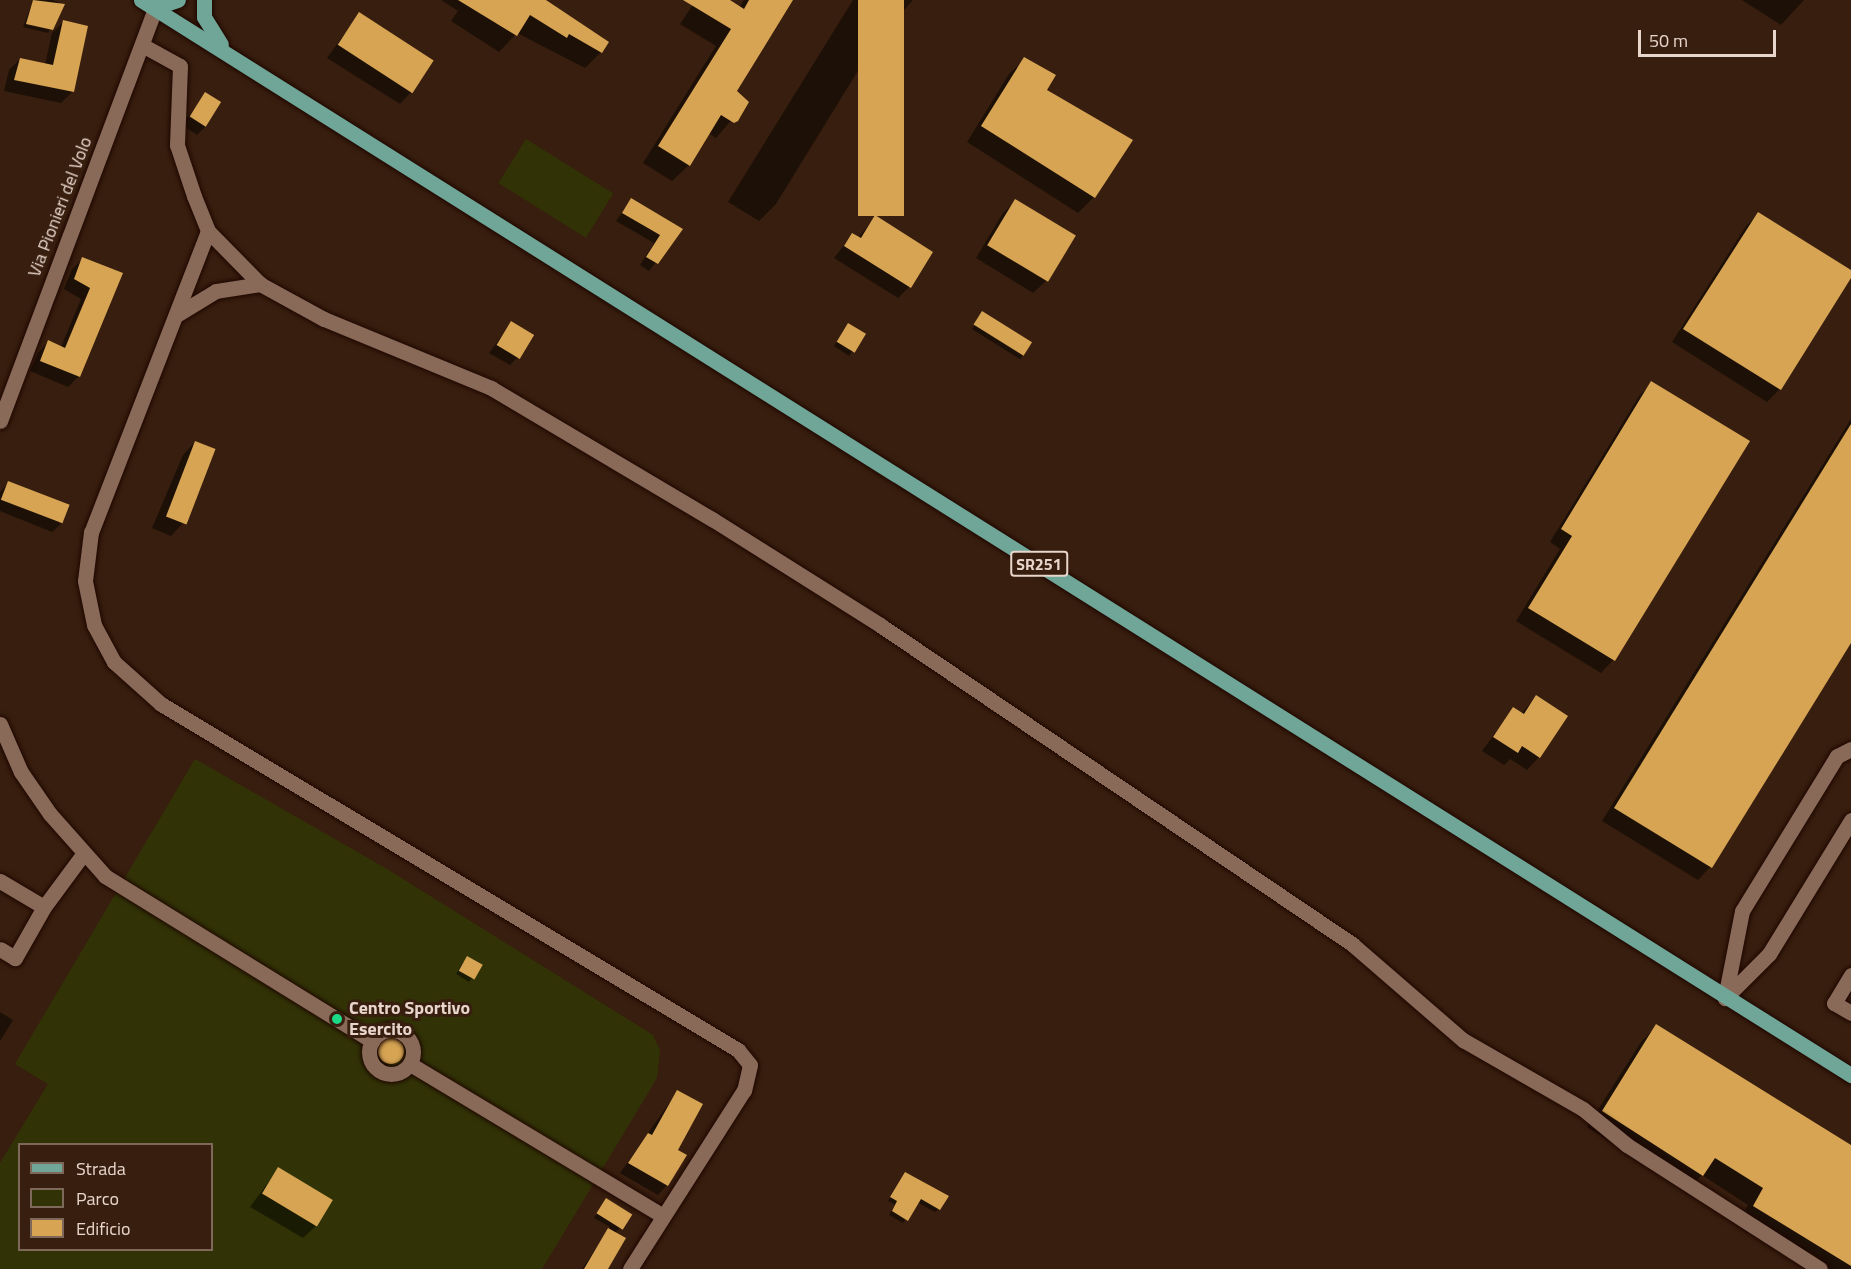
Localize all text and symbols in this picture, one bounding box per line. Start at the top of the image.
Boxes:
scale bar [1641,18,1779,56]
text: 50 m [1649,27,1688,54]
street label: Via Pionieri del Volo [23,134,97,280]
road number: SR251 [1009,551,1069,577]
place label: Centro Sportivo Esercito [349,998,470,1040]
marker: Centro Sportivo Esercito [330,1012,344,1026]
legend [18,1143,213,1251]
text: Strada [76,1155,126,1182]
text: Parco [76,1185,119,1212]
text: Edificio [76,1215,130,1242]

